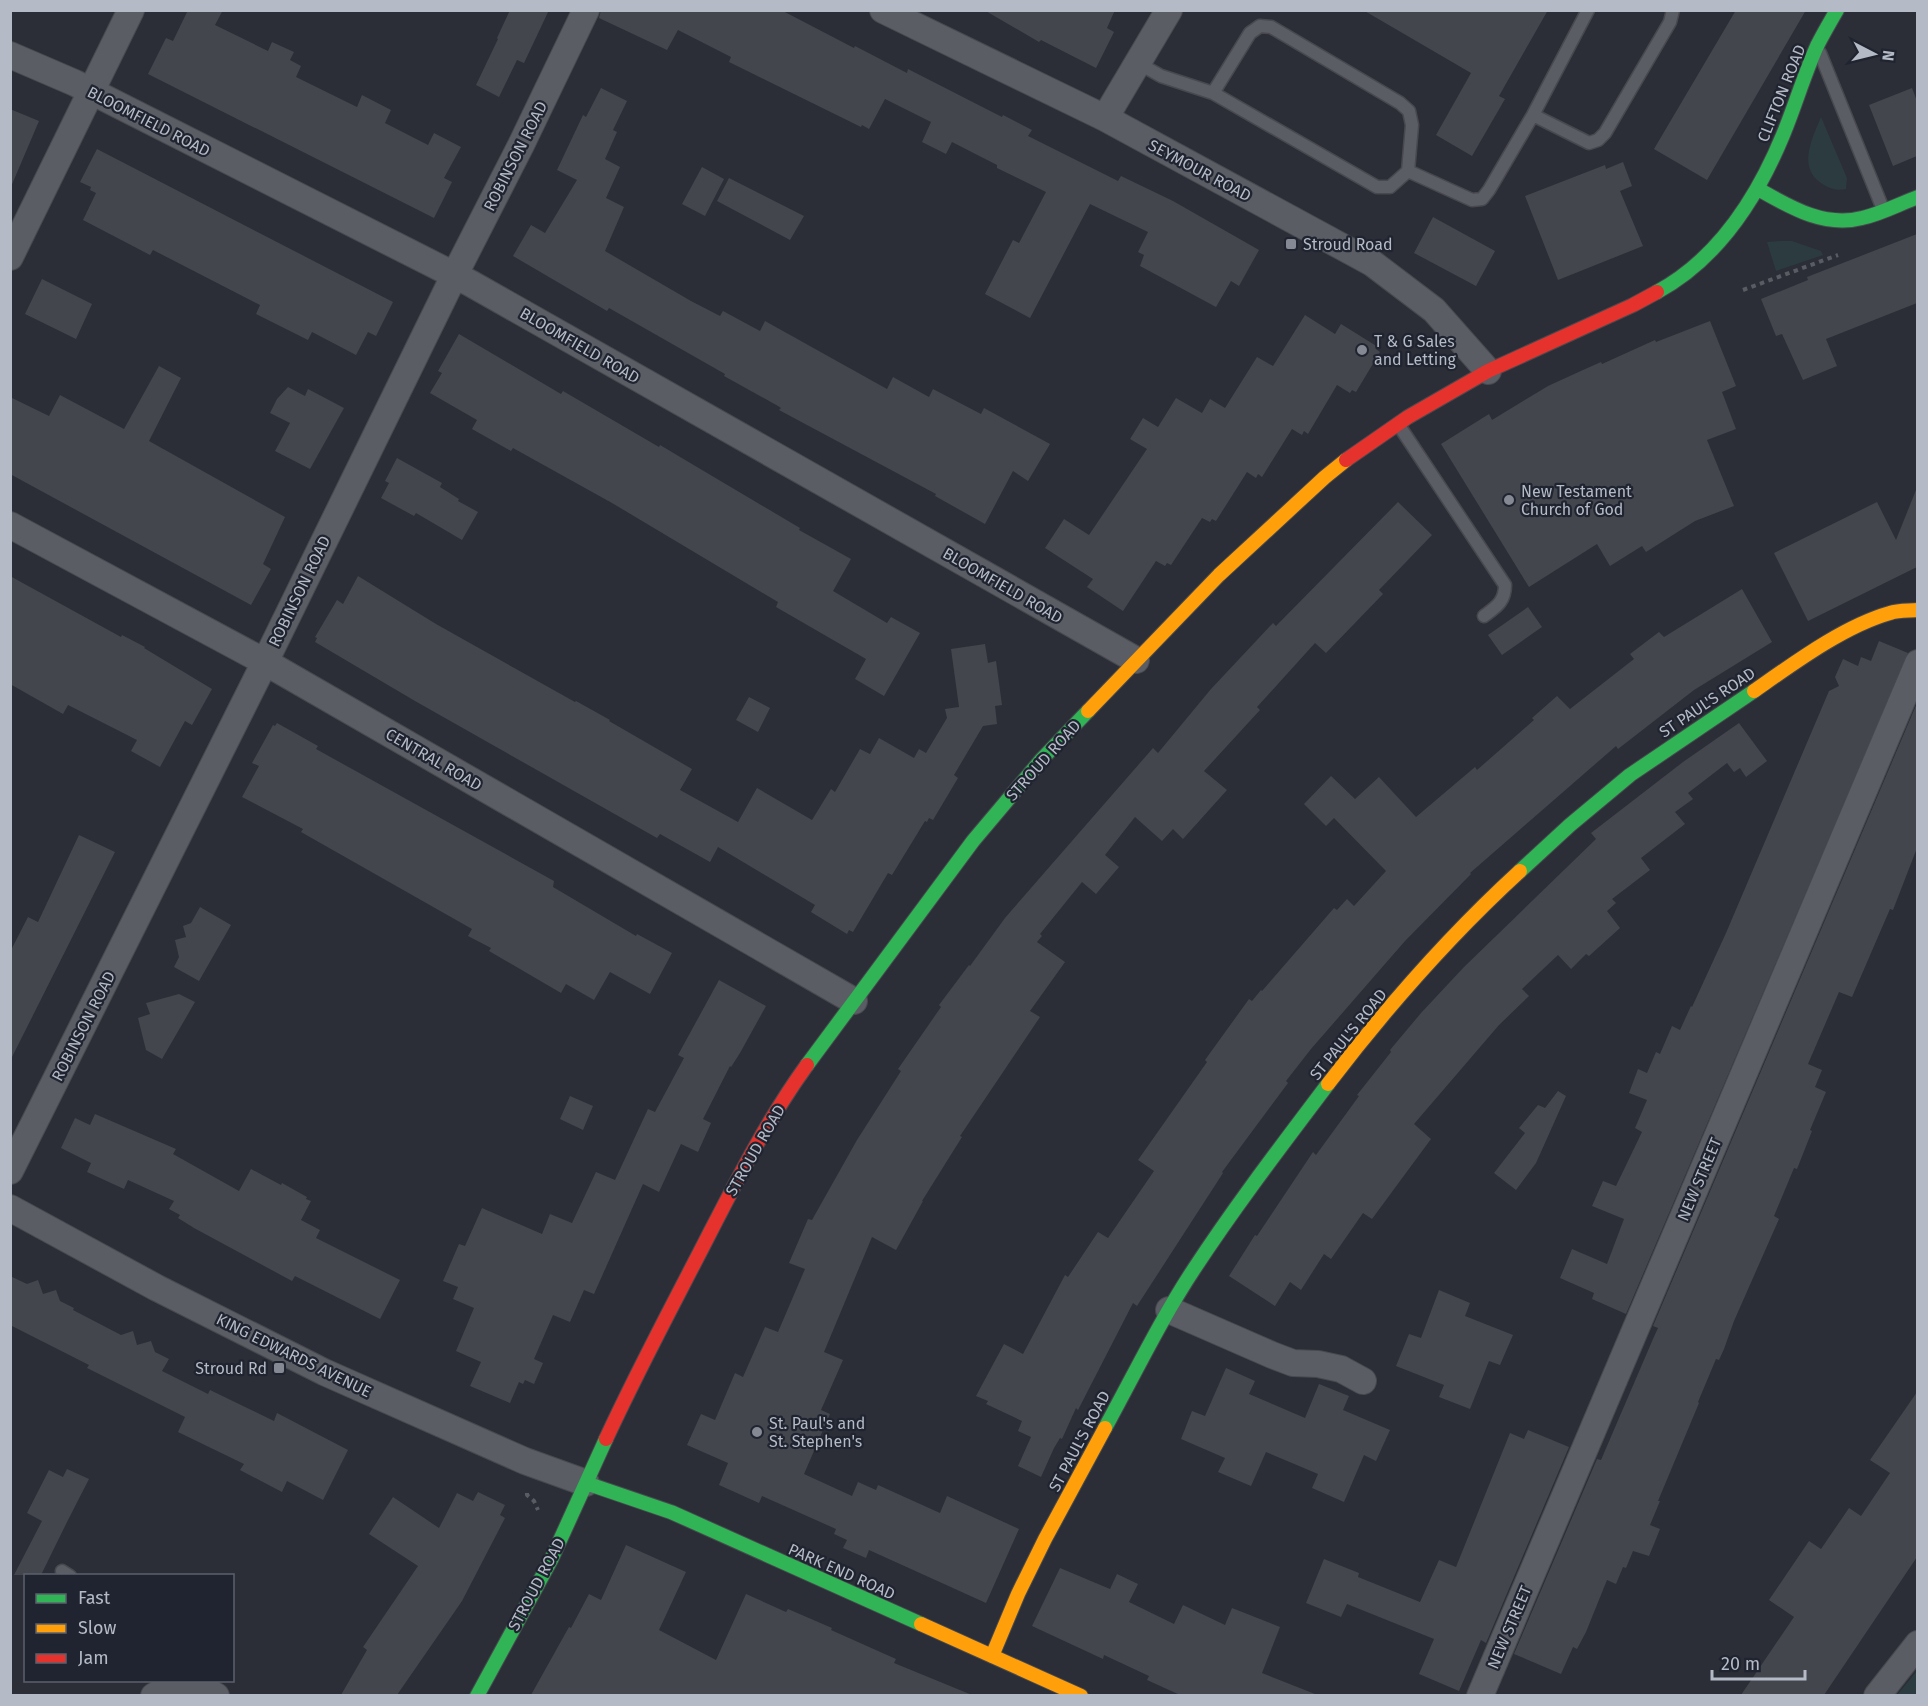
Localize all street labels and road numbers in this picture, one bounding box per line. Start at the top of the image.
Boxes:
street label: CLIFTON ROAD [1753,42,1810,145]
street label: BLOOMFIELD ROAD [84,82,213,161]
street label: ROBINSON ROAD [480,98,551,214]
street label: SEYMOUR ROAD [1145,135,1254,205]
street label: BLOOMFIELD ROAD [517,303,643,387]
street label: ROBINSON ROAD [264,533,334,650]
street label: BLOOMFIELD ROAD [940,543,1066,627]
street label: ST PAUL'S ROAD [1656,663,1759,741]
street label: STROUD ROAD [1002,716,1085,805]
street label: CENTRAL ROAD [382,724,485,795]
street label: ROBINSON ROAD [48,968,119,1084]
street label: ST PAUL'S ROAD [1306,985,1391,1084]
street label: STROUD ROAD [722,1101,789,1199]
street label: NEW STREET [1673,1134,1726,1224]
street label: KING EDWARDS AVENUE [213,1310,374,1401]
street label: ST PAUL'S ROAD [1045,1388,1114,1495]
street label: STROUD ROAD [504,1535,569,1634]
street label: PARK END ROAD [785,1539,898,1603]
street label: NEW STREET [1483,1582,1536,1672]

